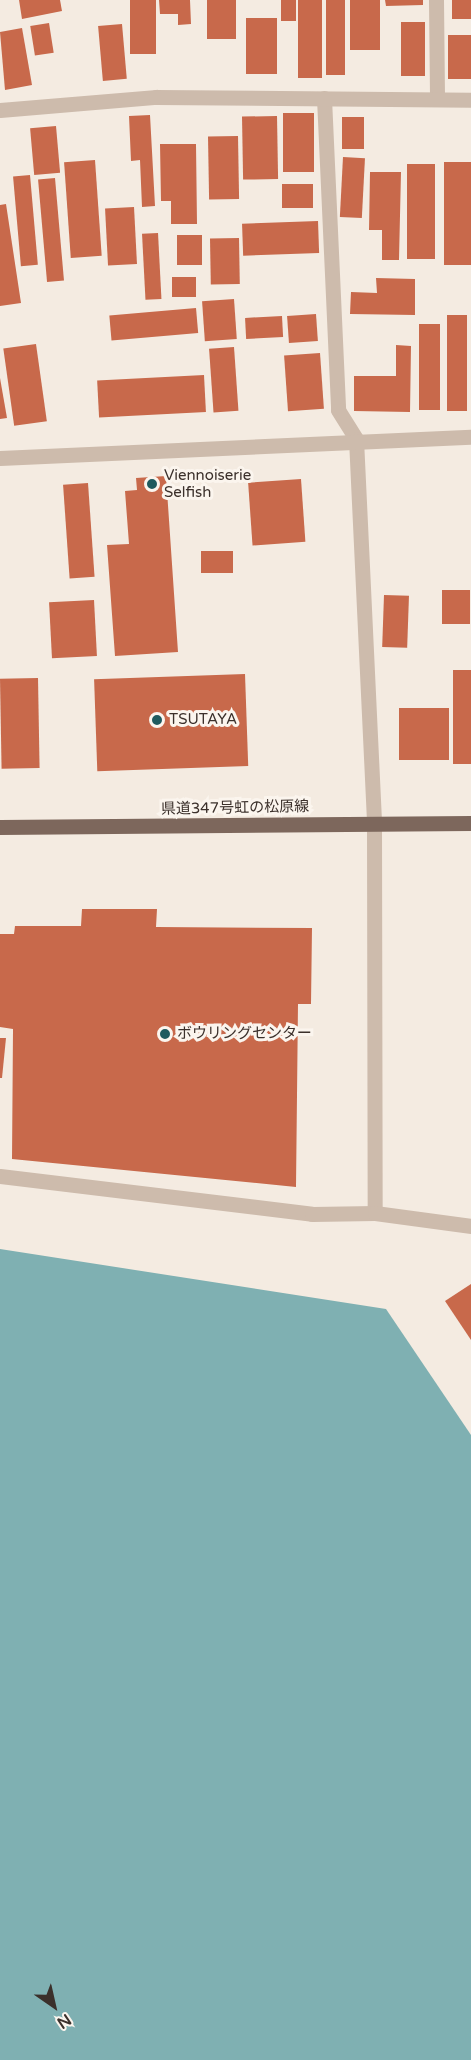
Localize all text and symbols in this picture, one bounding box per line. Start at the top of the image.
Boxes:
place label: Viennoiserie Selfish [164,466,251,501]
marker: Viennoiserie Selfish [145,477,159,491]
place label: TSUTAYA [169,711,237,729]
marker: TSUTAYA [150,713,164,727]
street label: 県道347号虹の松原線 [161,798,309,818]
place label: ボウリングセンター [177,1025,312,1043]
marker: ボウリングセンター [158,1027,172,1041]
north arrow [24,1976,84,2036]
text: N [53,2009,75,2033]

